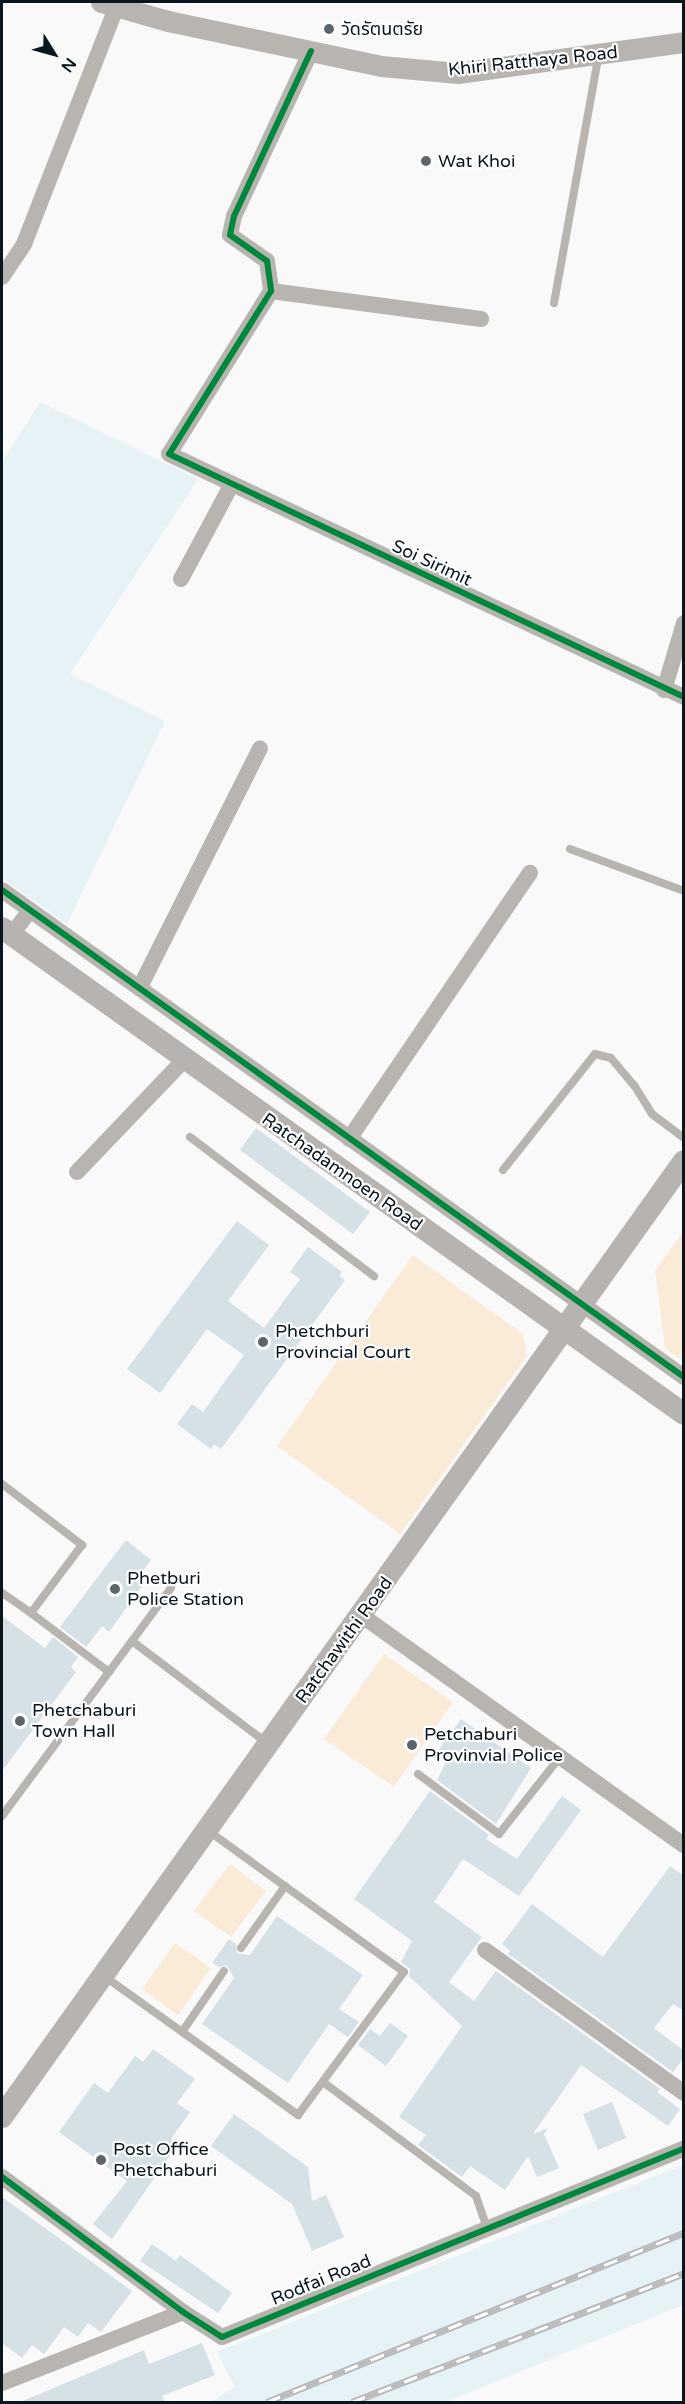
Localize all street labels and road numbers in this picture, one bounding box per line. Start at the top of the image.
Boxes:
street label: Khiri Ratthaya Road [447,41,619,81]
street label: Soi Sirimit [389,535,475,591]
street label: Ratchadamnoen Road [258,1108,426,1236]
street label: Ratchawithi Road [291,1573,397,1707]
street label: Rodfai Road [268,2250,374,2310]

